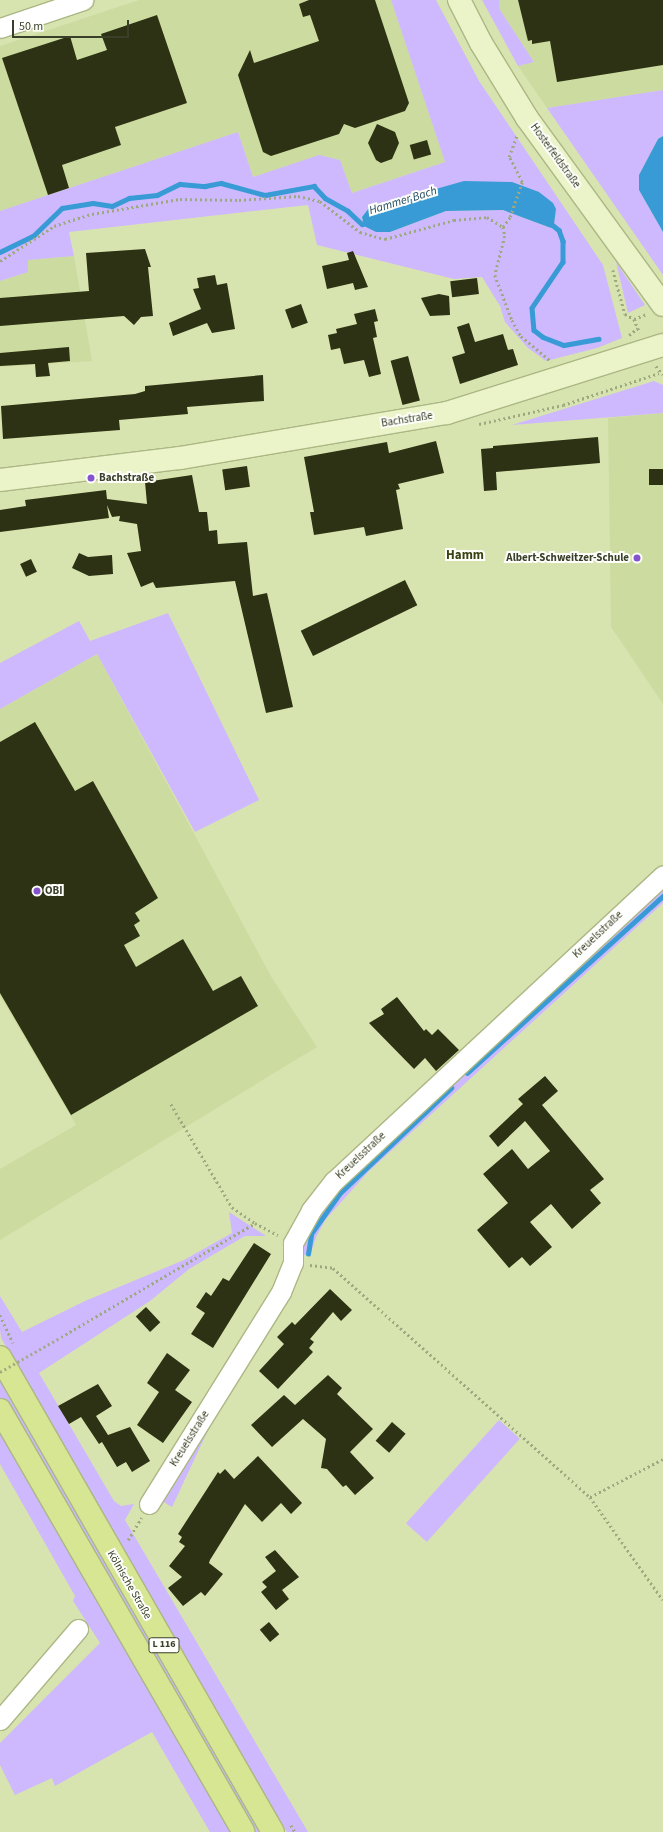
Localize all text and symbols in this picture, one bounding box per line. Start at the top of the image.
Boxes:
scale bar [14,12,131,38]
text: 50 m [19,18,43,35]
street label: Hosterfeldstraße [527,121,583,191]
water label: Hammer Bach [367,184,439,218]
street label: Bachstraße [380,409,434,431]
place label: Bachstraße [99,471,154,485]
marker: Bachstraße [86,473,96,483]
district label: Hamm [446,547,484,563]
place label: Albert-Schweitzer-Schule [506,551,629,565]
marker: Albert-Schweitzer-Schule [632,553,642,563]
place label: OBI [45,884,62,898]
marker: OBI [32,886,42,896]
street label: Kreuelsstraße [570,909,626,961]
street label: Kreuelsstraße [333,1130,389,1182]
street label: Kreuelsstraße [168,1409,212,1469]
street label: Kölnische Straße [104,1548,154,1622]
road number: L 116 [148,1637,180,1653]

